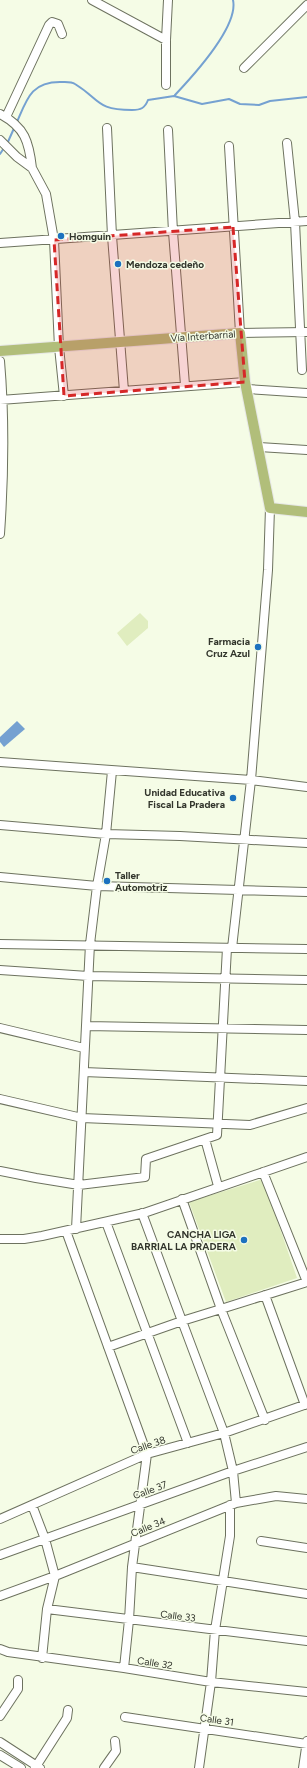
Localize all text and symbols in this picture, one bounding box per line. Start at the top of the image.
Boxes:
place label: Homguin [69,230,111,243]
marker: Homguin [56,231,66,241]
place label: Mendoza cedeño [126,258,204,271]
marker: Mendoza cedeño [113,259,123,269]
street label: Vía Interbarrial [170,327,236,345]
place label: Farmacia Cruz Azul [206,635,250,660]
marker: Farmacia Cruz Azul [253,642,263,652]
place label: Unidad Educativa Fiscal La Pradera [144,786,225,811]
marker: Unidad Educativa Fiscal La Pradera [228,793,238,803]
place label: Taller Automotriz [115,869,168,894]
marker: Taller Automotriz [102,876,112,886]
place label: CANCHA LIGA BARRIAL LA PRADERA [131,1228,237,1253]
marker: CANCHA LIGA BARRIAL LA PRADERA [239,1235,249,1245]
street label: Calle 38 [129,1433,167,1457]
street label: Calle 37 [131,1478,169,1502]
street label: Calle 34 [129,1514,167,1540]
street label: Calle 33 [160,1607,196,1625]
street label: Calle 32 [136,1654,174,1672]
street label: Calle 31 [199,1711,235,1729]

